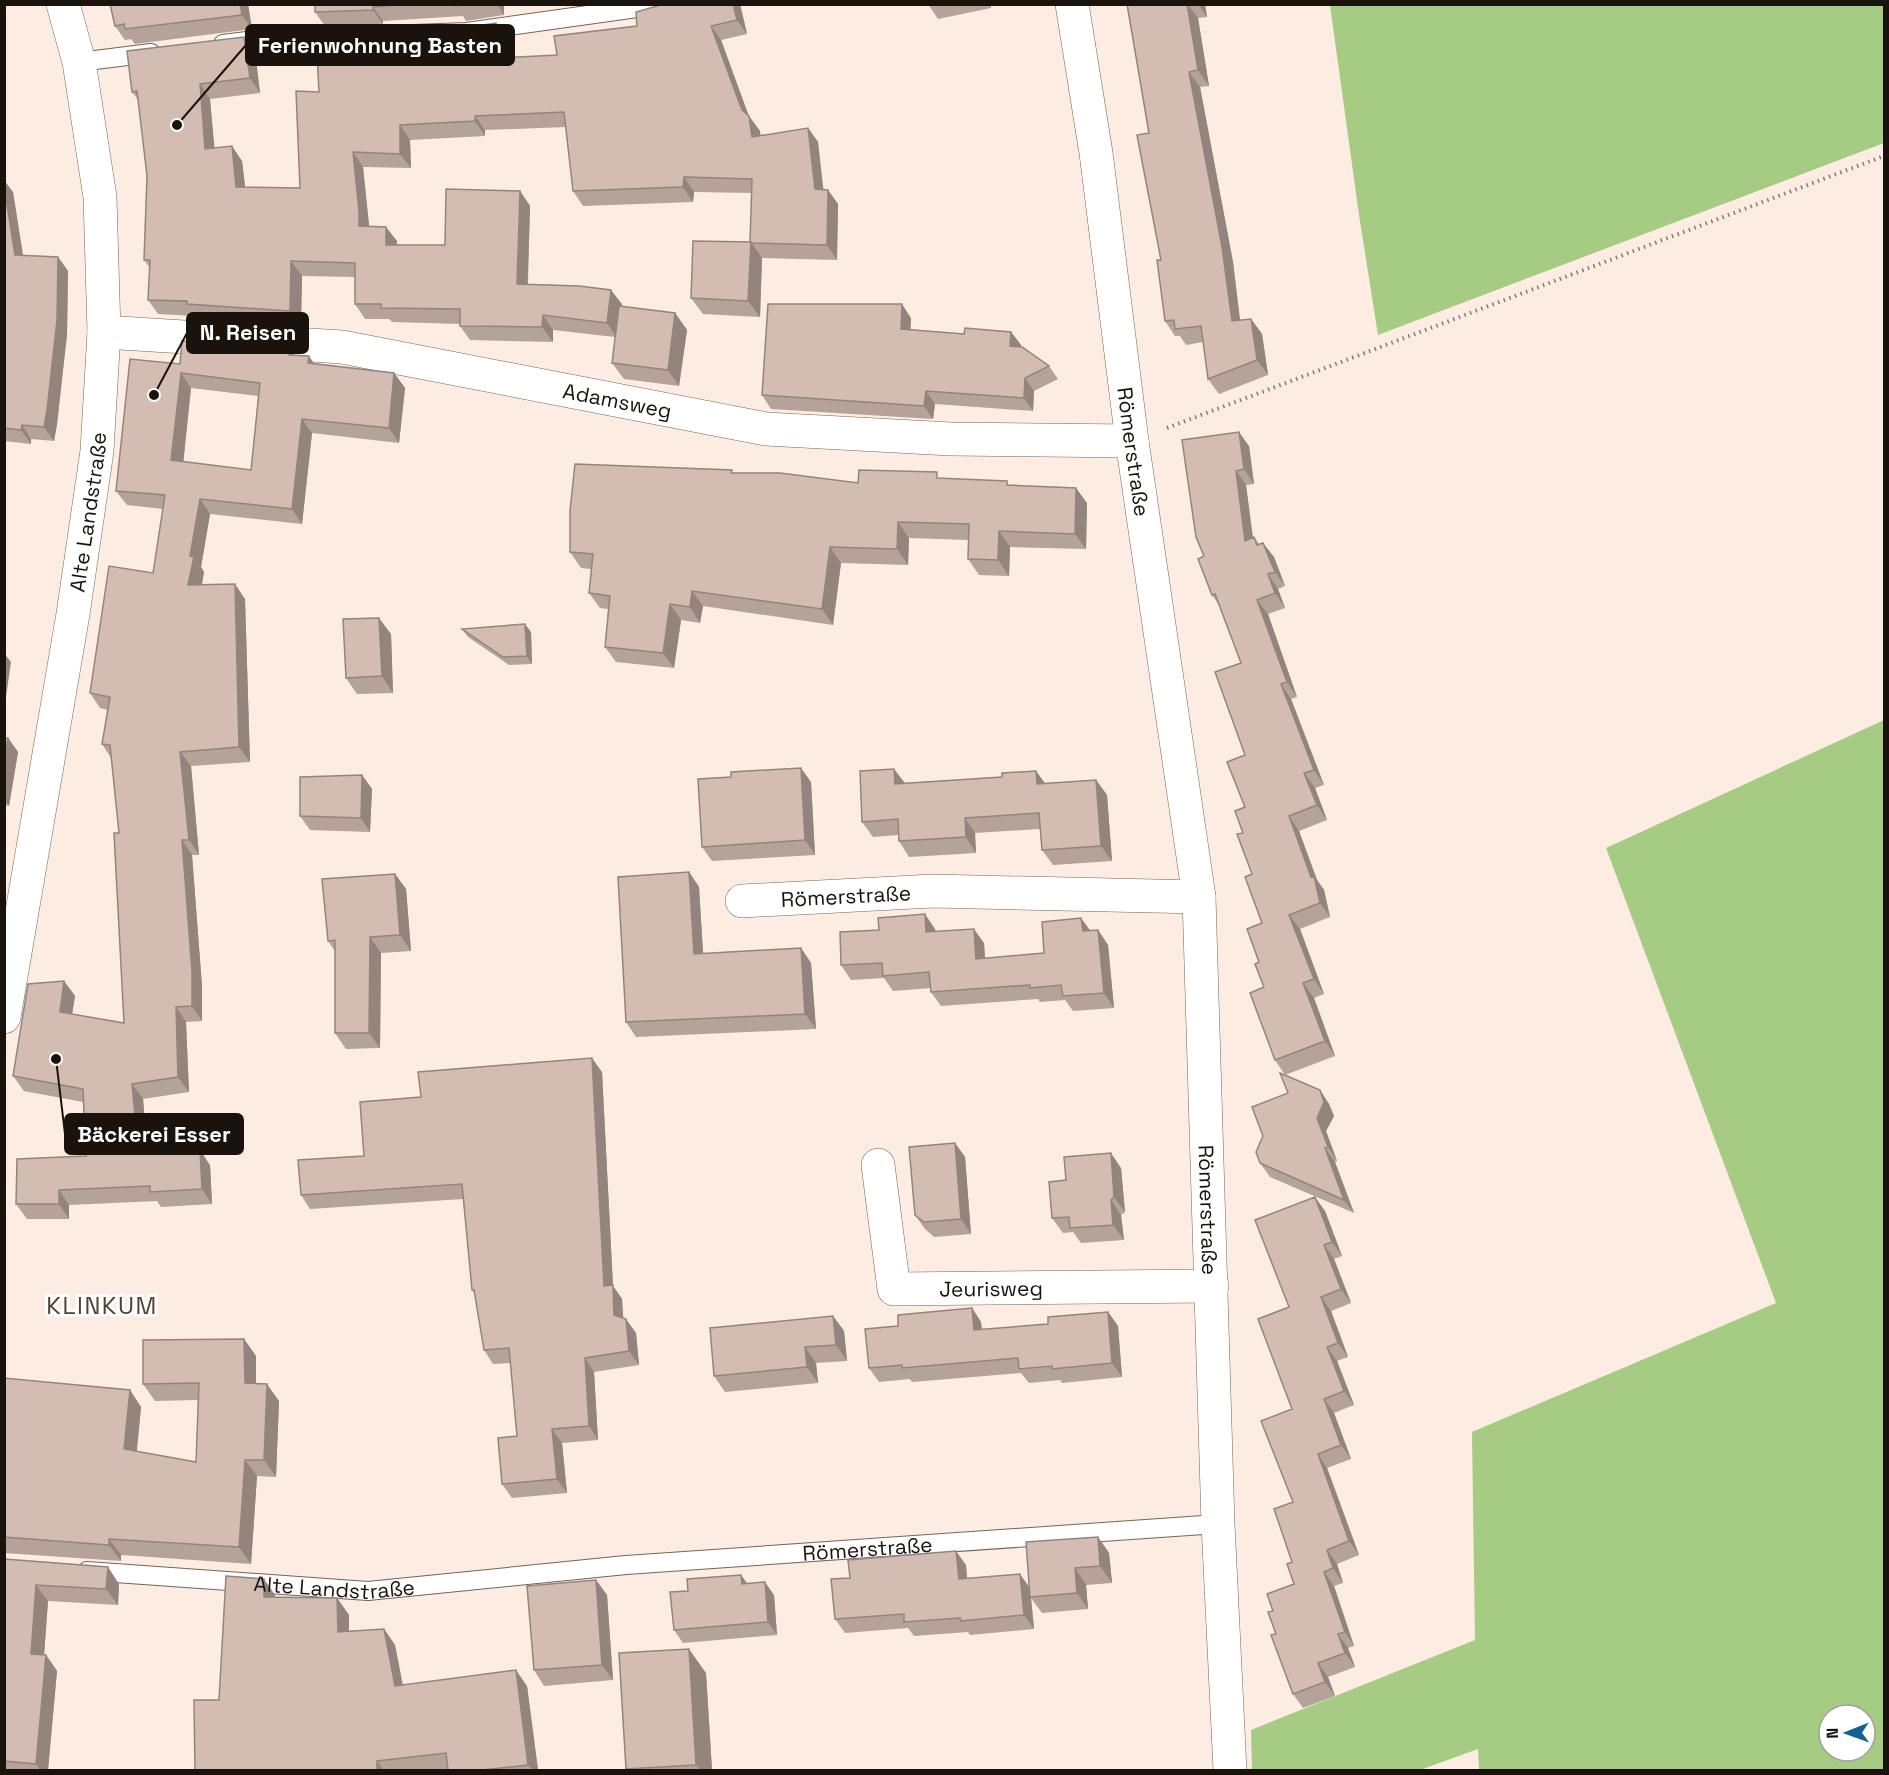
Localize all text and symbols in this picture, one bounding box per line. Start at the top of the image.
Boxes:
callout: Ferienwohnung Basten [246,25,514,65]
text: Ferienwohnung Basten [258,31,502,59]
callout: N. Reisen [187,313,308,353]
text: N. Reisen [200,318,296,346]
street label: Adamsweg [561,377,674,424]
street label: Römerstraße [1112,385,1156,518]
street label: Alte Landstraße [63,431,112,594]
street label: Römerstraße [780,879,912,912]
callout: Bäckerei Esser [65,1114,243,1154]
text: Bäckerei Esser [77,1120,231,1148]
street label: Römerstraße [1193,1144,1224,1275]
street label: Jeurisweg [939,1274,1043,1302]
district label: KLINKUM [46,1290,158,1321]
street label: Römerstraße [802,1530,933,1566]
street label: Alte Landstraße [253,1569,416,1605]
north arrow [1817,1703,1877,1763]
text: N [1822,1728,1843,1739]

